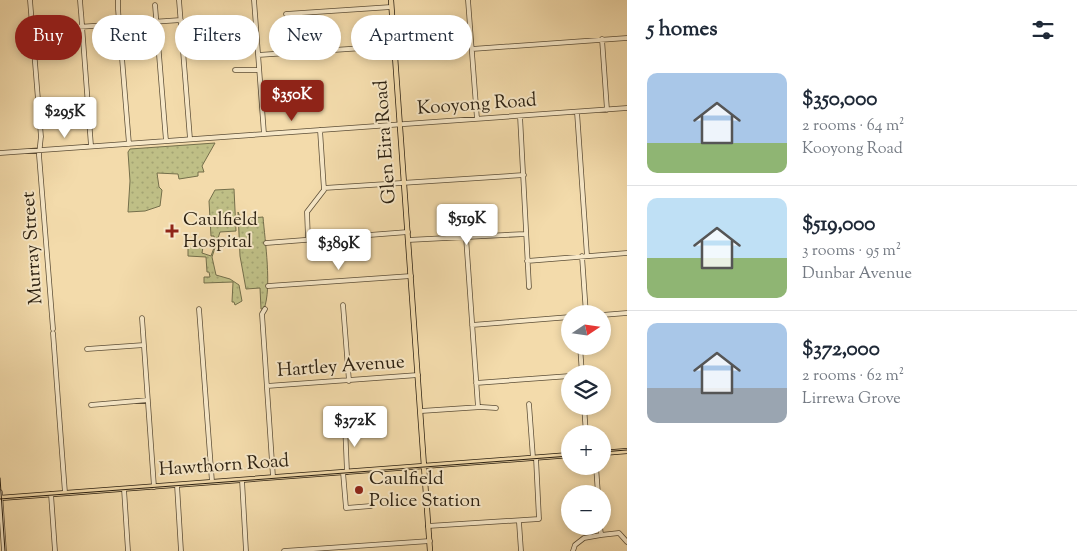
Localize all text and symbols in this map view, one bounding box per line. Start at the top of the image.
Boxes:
chip: Buy [15,15,82,60]
chip: Rent [92,15,165,60]
chip: Filters [175,15,259,60]
chip: New [269,15,341,60]
chip: Apartment [351,15,472,60]
text: 5 homes [647,15,717,45]
icon: filters [1029,16,1057,44]
street label: Glen Eira Road [368,79,404,205]
pin: $350K [257,80,327,122]
text: $350K [272,84,312,107]
text: $350,000 [802,85,877,115]
street label: Kooyong Road [416,87,538,123]
icon: home [687,93,747,153]
pin: $295K [30,96,100,139]
text: $295K [44,101,86,124]
text: 2 rooms · 64 m² [802,115,905,138]
text: Kooyong Road [802,138,903,161]
street label: Murray Street [16,190,50,306]
pin: $519K [432,204,502,246]
place label: Caulfield Hospital [183,207,258,256]
text: $519K [448,208,486,231]
text: $519,000 [802,210,875,240]
icon: home [687,218,747,278]
marker: Caulfield Hospital [165,224,179,238]
pin: $389K [304,228,374,271]
text: $389K [318,233,360,256]
text: 3 rooms · 95 m² [802,240,901,263]
text: Dunbar Avenue [802,263,912,286]
north arrow [561,305,611,355]
map controls [561,305,611,535]
text: $372,000 [802,335,880,365]
icon: home [687,343,747,403]
street label: Hartley Avenue [276,349,406,385]
button: layers [561,365,611,415]
text: 2 rooms · 62 m² [802,365,904,388]
text: Lirrewa Grove [802,388,901,411]
pin: $372K [320,406,390,448]
text: $372K [334,410,376,433]
button: + [561,425,611,475]
street label: Hawthorn Road [158,448,290,484]
place label: Caulfield Police Station [369,466,481,515]
marker: Caulfield Police Station [353,484,365,496]
button: − [561,485,611,535]

